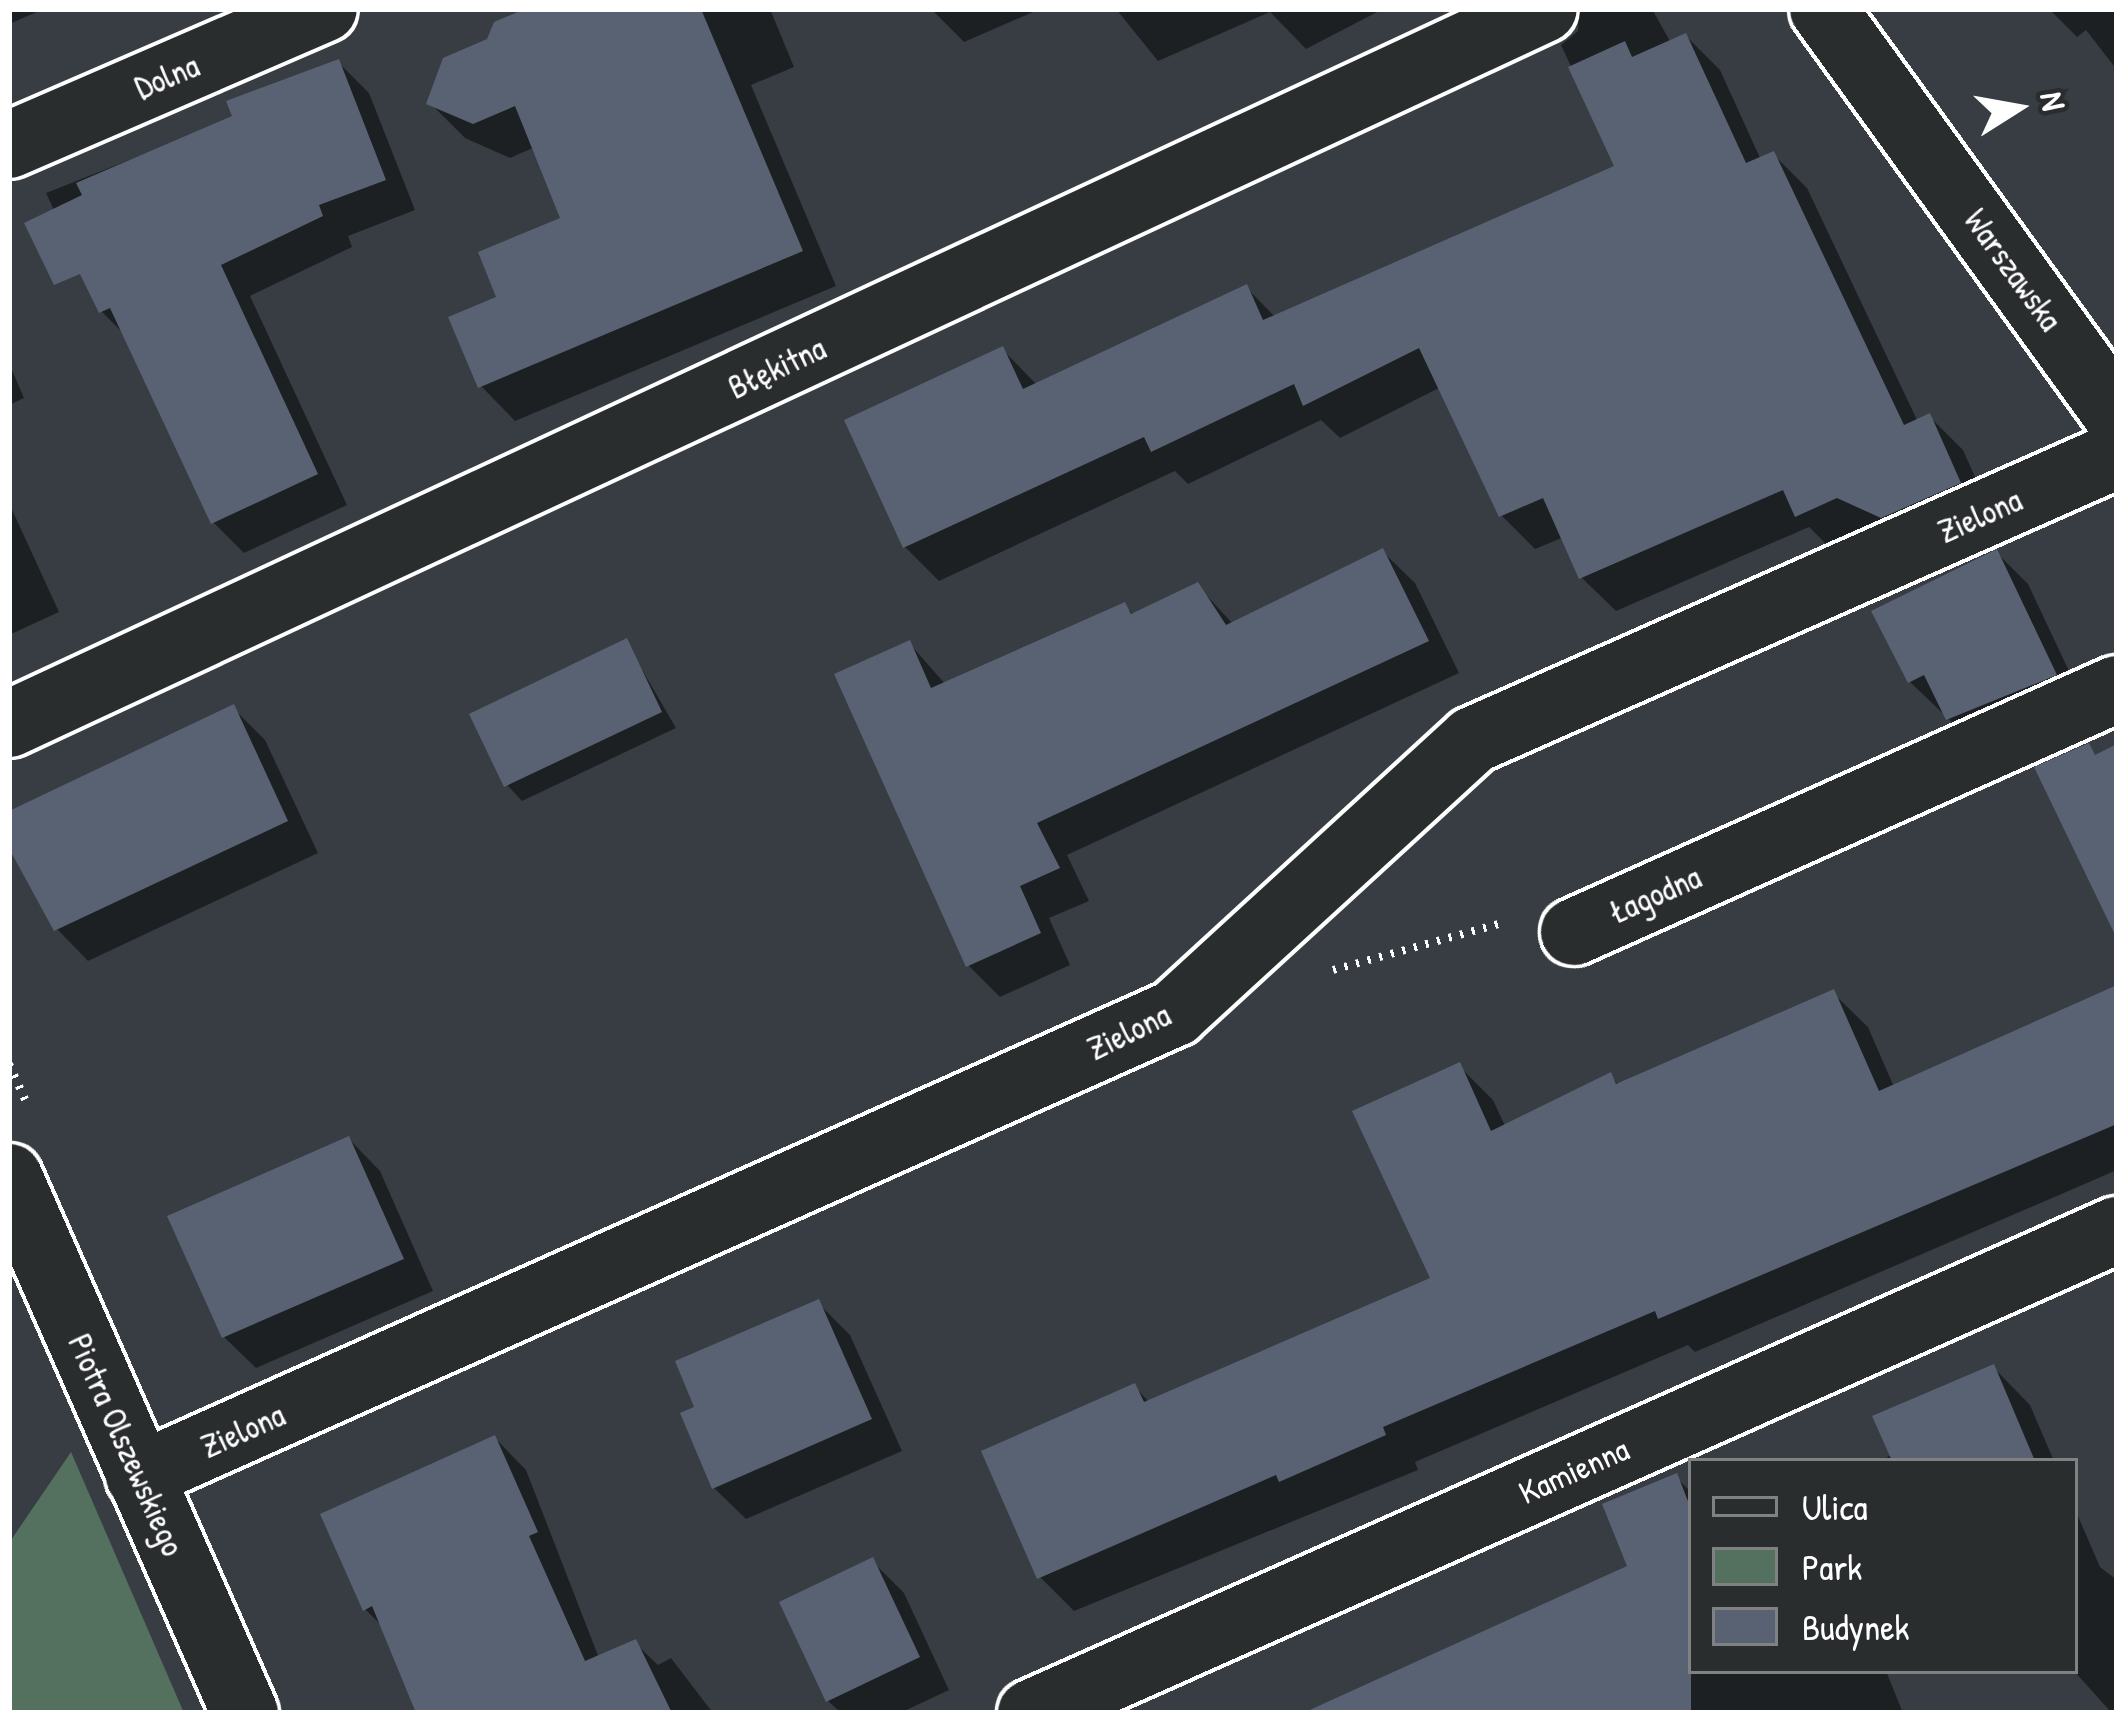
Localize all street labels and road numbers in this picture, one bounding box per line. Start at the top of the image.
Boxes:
street label: Dolna [129,46,205,108]
street label: Warszawska [1956,202,2070,338]
street label: Błękitna [722,328,832,408]
street label: Zielona [1932,480,2028,552]
street label: Łagodna [1603,857,1707,933]
street label: Zielona [1081,995,1177,1069]
street label: Piotra Olszewskiego [59,1328,193,1562]
street label: Zielona [195,1395,291,1467]
street label: Kamienna [1513,1429,1635,1513]

